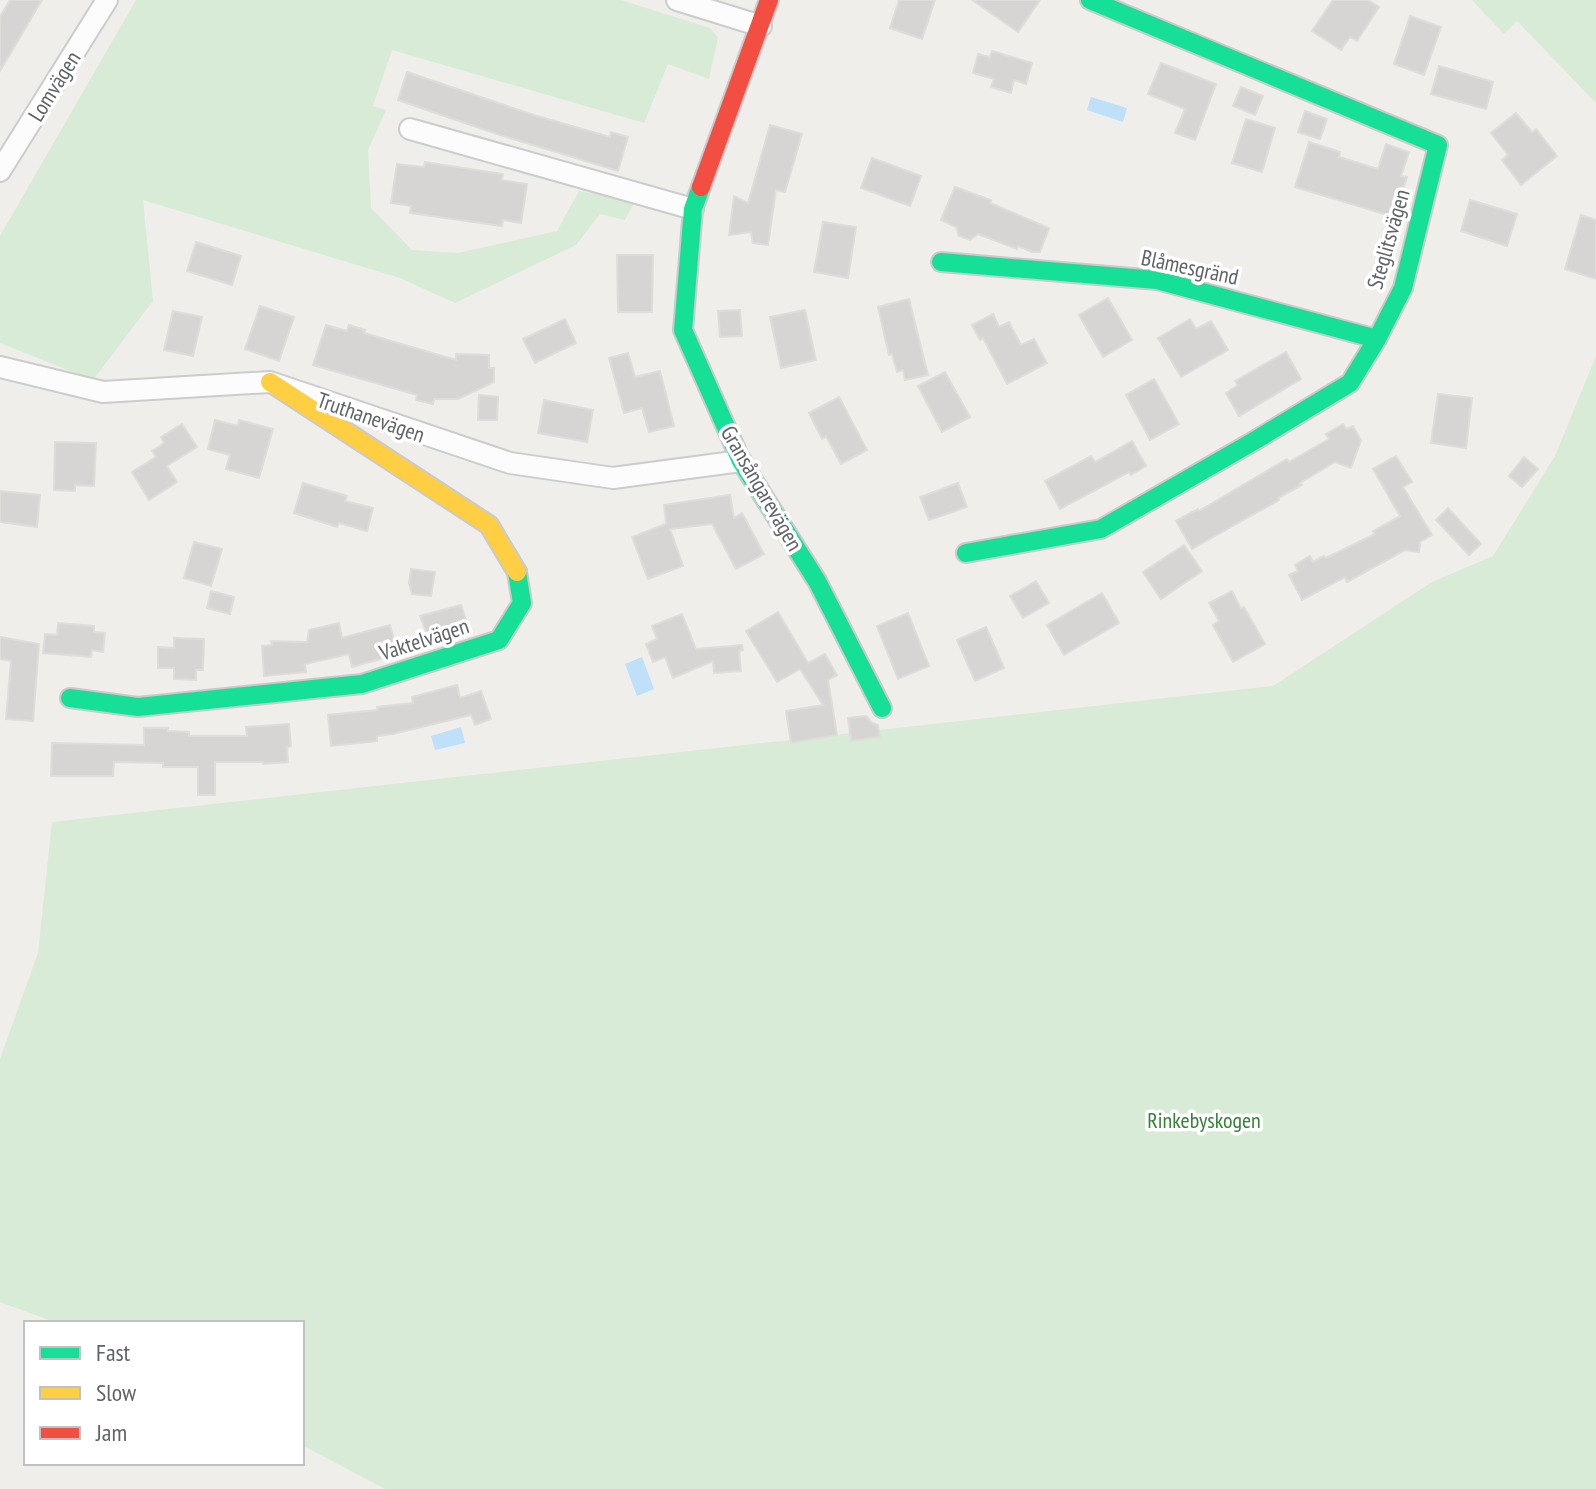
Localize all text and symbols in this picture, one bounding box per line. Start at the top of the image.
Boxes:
street label: Lomvägen [22,46,86,126]
street label: Steglitsvägen [1360,186,1416,292]
street label: Blåmesgränd [1139,243,1241,291]
street label: Truthanevägen [313,386,429,448]
street label: Gransångarevägen [715,420,809,556]
street label: Vaktelvägen [375,611,472,667]
park label: Rinkebyskogen [1147,1106,1261,1134]
legend [24,1321,304,1465]
text: Fast [96,1337,131,1368]
text: Slow [96,1377,137,1408]
text: Jam [95,1417,127,1448]

